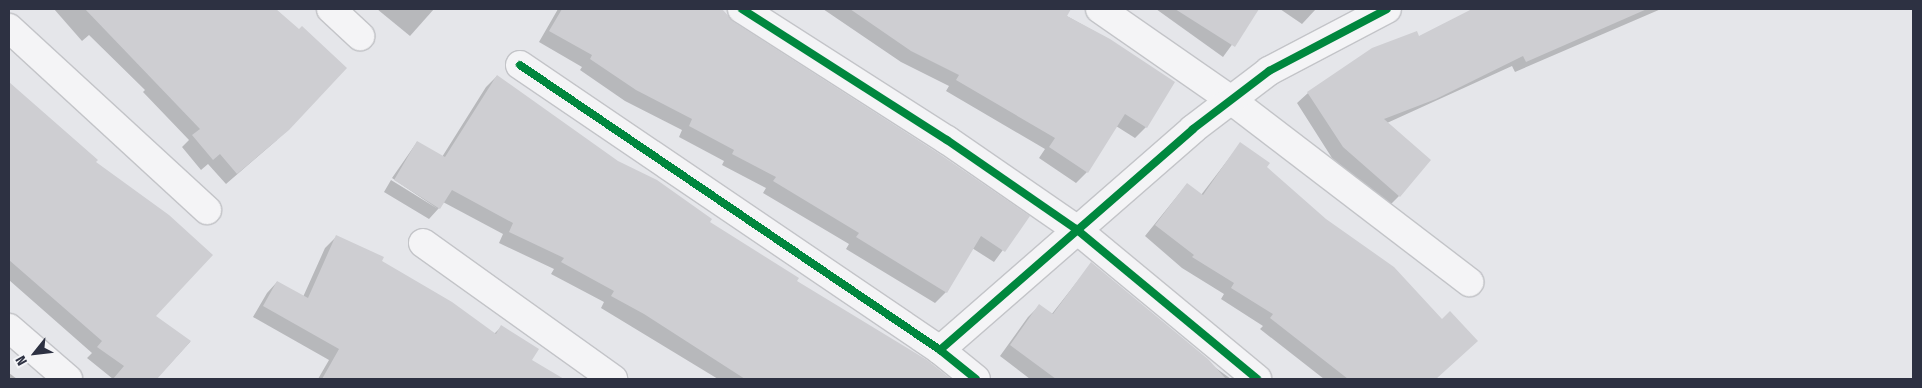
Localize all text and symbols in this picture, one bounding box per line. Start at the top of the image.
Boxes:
north arrow [10,328,60,378]
text: N [12,353,31,368]

